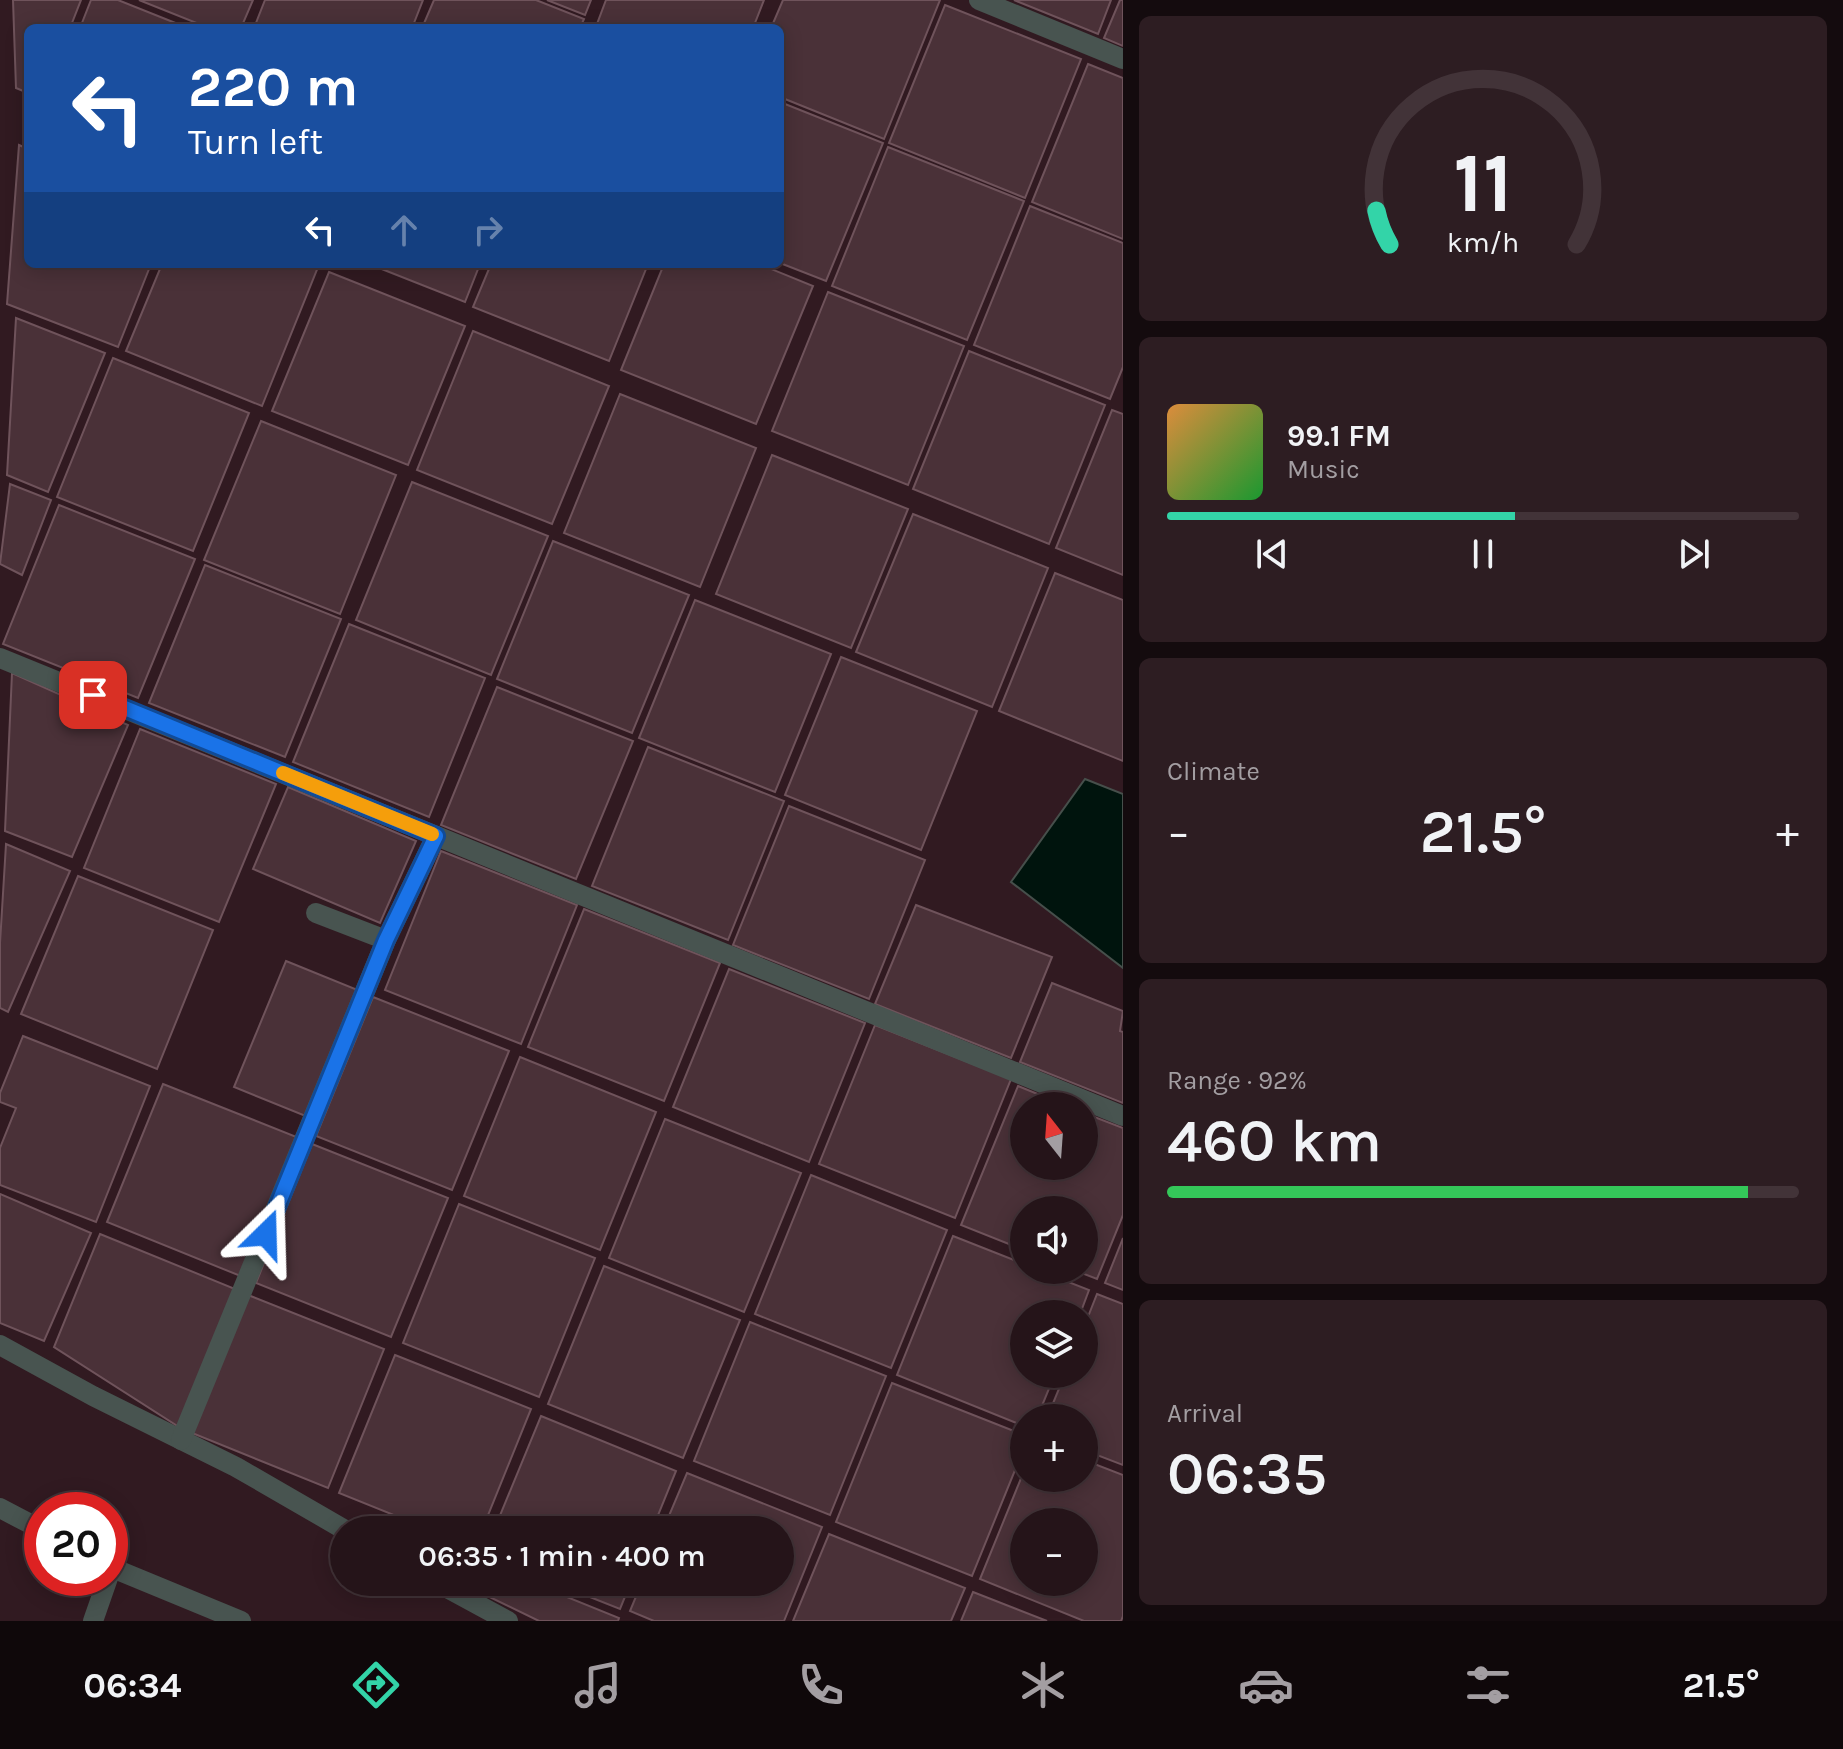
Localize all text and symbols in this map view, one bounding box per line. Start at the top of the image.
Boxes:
text: 220 m [188,54,359,119]
icon: left [56,56,160,160]
text: Turn left [188,121,323,163]
text: 11 [1453,134,1513,231]
icon: left [298,208,342,252]
icon: ahead [382,208,426,252]
icon: right [466,208,510,252]
text: km/h [1447,226,1519,259]
text: 99.1 FM [1287,418,1391,454]
text: Music [1287,454,1360,485]
icon: previous [1250,532,1294,576]
icon: pause [1461,532,1505,576]
icon: next [1672,532,1716,576]
pin [59,661,127,729]
icon: arrive [71,673,115,717]
text: Climate [1167,756,1260,787]
text: 21.5° [1420,797,1546,867]
text: − [1167,807,1190,858]
text: + [1776,807,1799,858]
text: Range · 92% [1167,1065,1307,1096]
north arrow [1010,1092,1098,1180]
map controls [1010,1092,1098,1596]
text: 460 km [1167,1106,1382,1176]
position arrow [224,1192,308,1276]
button: sound [1010,1196,1098,1284]
button: layers [1010,1300,1098,1388]
text: Arrival [1167,1398,1243,1429]
button: + [1010,1404,1098,1492]
text: 06:35 [1167,1439,1327,1509]
speed limit sign: 20 [24,1492,128,1596]
button: − [1010,1508,1098,1596]
text: 06:35 · 1 min · 400 m [418,1538,706,1574]
icon: directions [348,1657,404,1713]
icon: music [570,1657,626,1713]
icon: phone [793,1657,849,1713]
icon: climate [1015,1657,1071,1713]
icon: car [1238,1657,1294,1713]
icon: filters [1460,1657,1516,1713]
text: 06:34 [83,1664,181,1706]
text: 21.5° [1682,1664,1760,1706]

